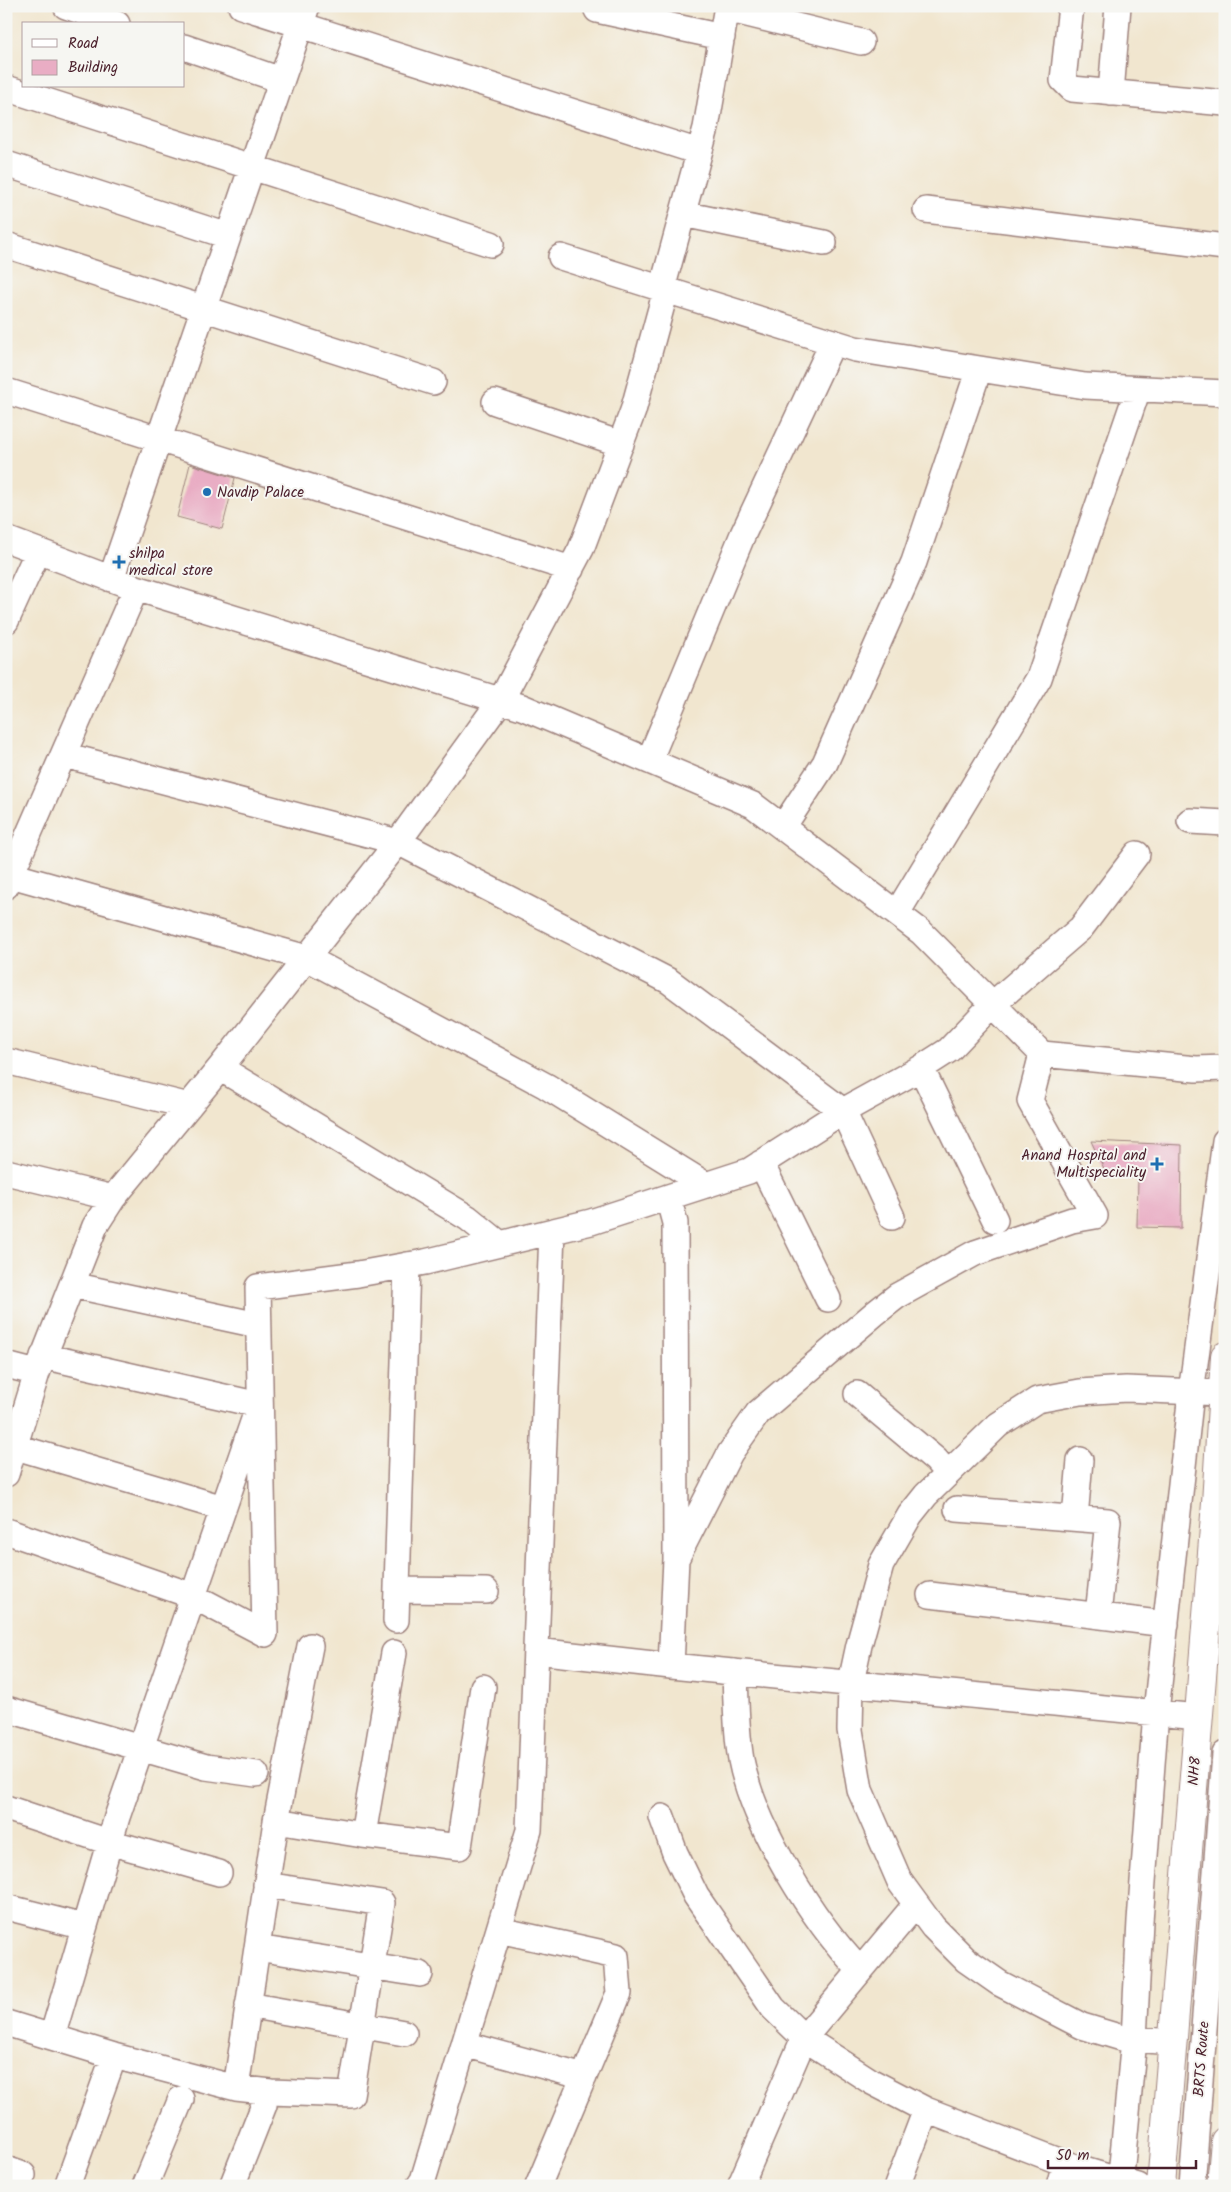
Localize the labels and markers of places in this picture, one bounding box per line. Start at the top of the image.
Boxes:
place label: Navdip Palace [217,481,304,505]
marker: Navdip Palace [201,486,213,498]
place label: shilpa medical store [129,542,213,583]
marker: shilpa medical store [113,556,125,568]
place label: Anand Hospital and Multispeciality [1021,1144,1147,1185]
marker: Anand Hospital and Multispeciality [1150,1157,1164,1171]

